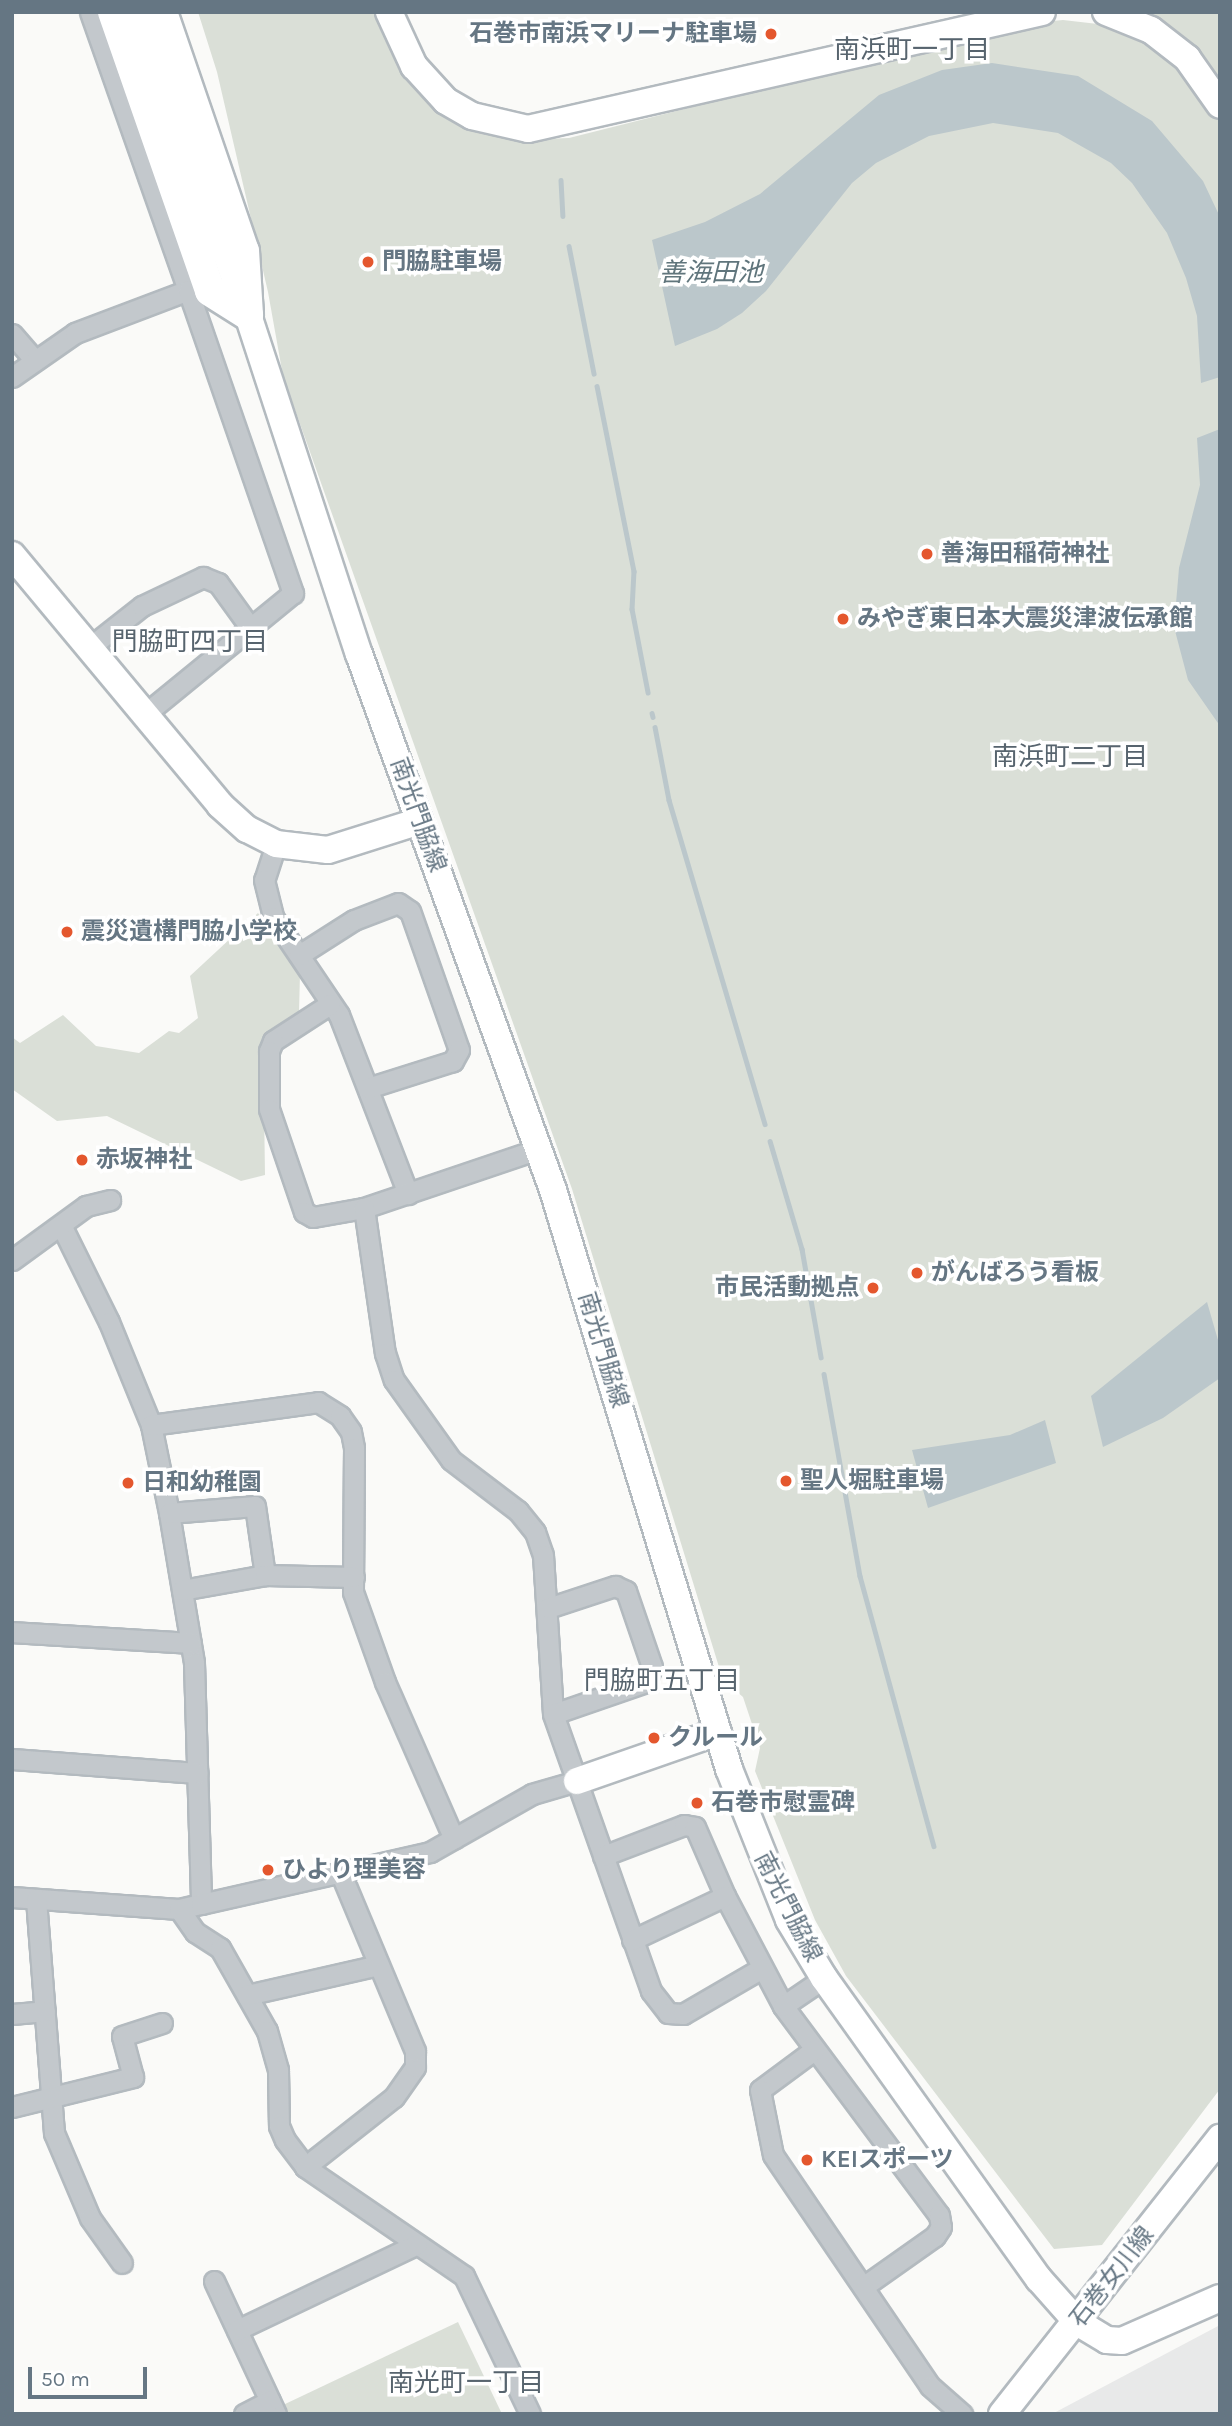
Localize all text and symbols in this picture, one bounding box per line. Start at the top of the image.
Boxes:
place label: 石巻市南浜マリーナ駐車場 [469,20,757,48]
marker: 石巻市南浜マリーナ駐車場 [763,26,779,42]
district label: 南浜町一丁目 [834,34,990,66]
place label: 門脇駐車場 [382,248,502,276]
marker: 門脇駐車場 [360,254,376,270]
water label: 善海田池 [659,257,763,289]
place label: 善海田稲荷神社 [941,540,1109,568]
marker: 善海田稲荷神社 [919,546,935,562]
place label: みやぎ東日本大震災津波伝承館 [857,605,1193,633]
marker: みやぎ東日本大震災津波伝承館 [835,611,851,627]
district label: 門脇町四丁目 [112,626,268,658]
district label: 南浜町二丁目 [992,741,1148,773]
street label: 南光門脇線 [384,754,452,876]
place label: 震災遺構門脇小学校 [81,918,297,946]
marker: 震災遺構門脇小学校 [59,924,75,940]
place label: 赤坂神社 [96,1146,192,1174]
marker: 赤坂神社 [74,1152,90,1168]
place label: がんばろう看板 [931,1259,1099,1287]
marker: がんばろう看板 [909,1265,925,1281]
place label: 市民活動拠点 [715,1274,859,1302]
marker: 市民活動拠点 [865,1280,881,1296]
street label: 南光門脇線 [572,1288,634,1412]
place label: 聖人堀駐車場 [800,1467,944,1495]
place label: 日和幼稚園 [142,1469,262,1497]
marker: 聖人堀駐車場 [778,1473,794,1489]
marker: 日和幼稚園 [120,1475,136,1491]
district label: 門脇町五丁目 [584,1665,740,1697]
place label: クルール [668,1724,764,1752]
marker: クルール [646,1730,662,1746]
place label: 石巻市慰霊碑 [711,1789,855,1817]
marker: 石巻市慰霊碑 [689,1795,705,1811]
street label: 南光門脇線 [748,1847,828,1967]
place label: ひより理美容 [282,1856,426,1884]
marker: ひより理美容 [260,1862,276,1878]
place label: KEIスポーツ [821,2146,954,2174]
marker: KEIスポーツ [799,2152,815,2168]
street label: 石巻女川線 [1064,2221,1160,2333]
scale bar [32,2352,150,2396]
text: 50 m [41,2367,90,2391]
district label: 南光町一丁目 [388,2367,544,2399]

